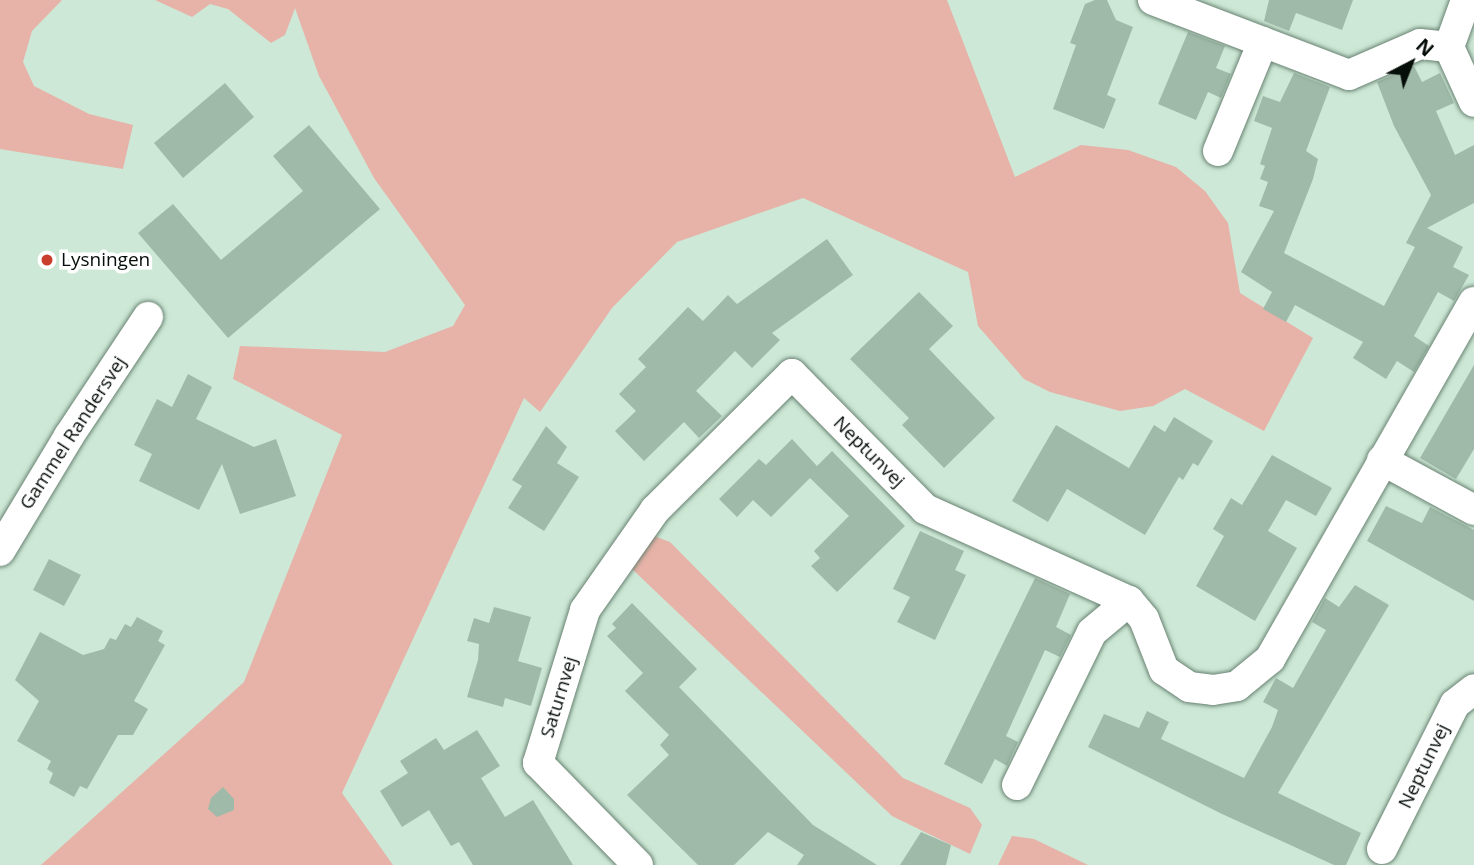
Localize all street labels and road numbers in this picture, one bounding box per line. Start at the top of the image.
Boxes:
street label: Gammel Randersvej [15,352,131,514]
street label: Neptunvej [829,412,909,492]
street label: Saturnvej [536,654,582,740]
street label: Neptunvej [1394,720,1454,812]

